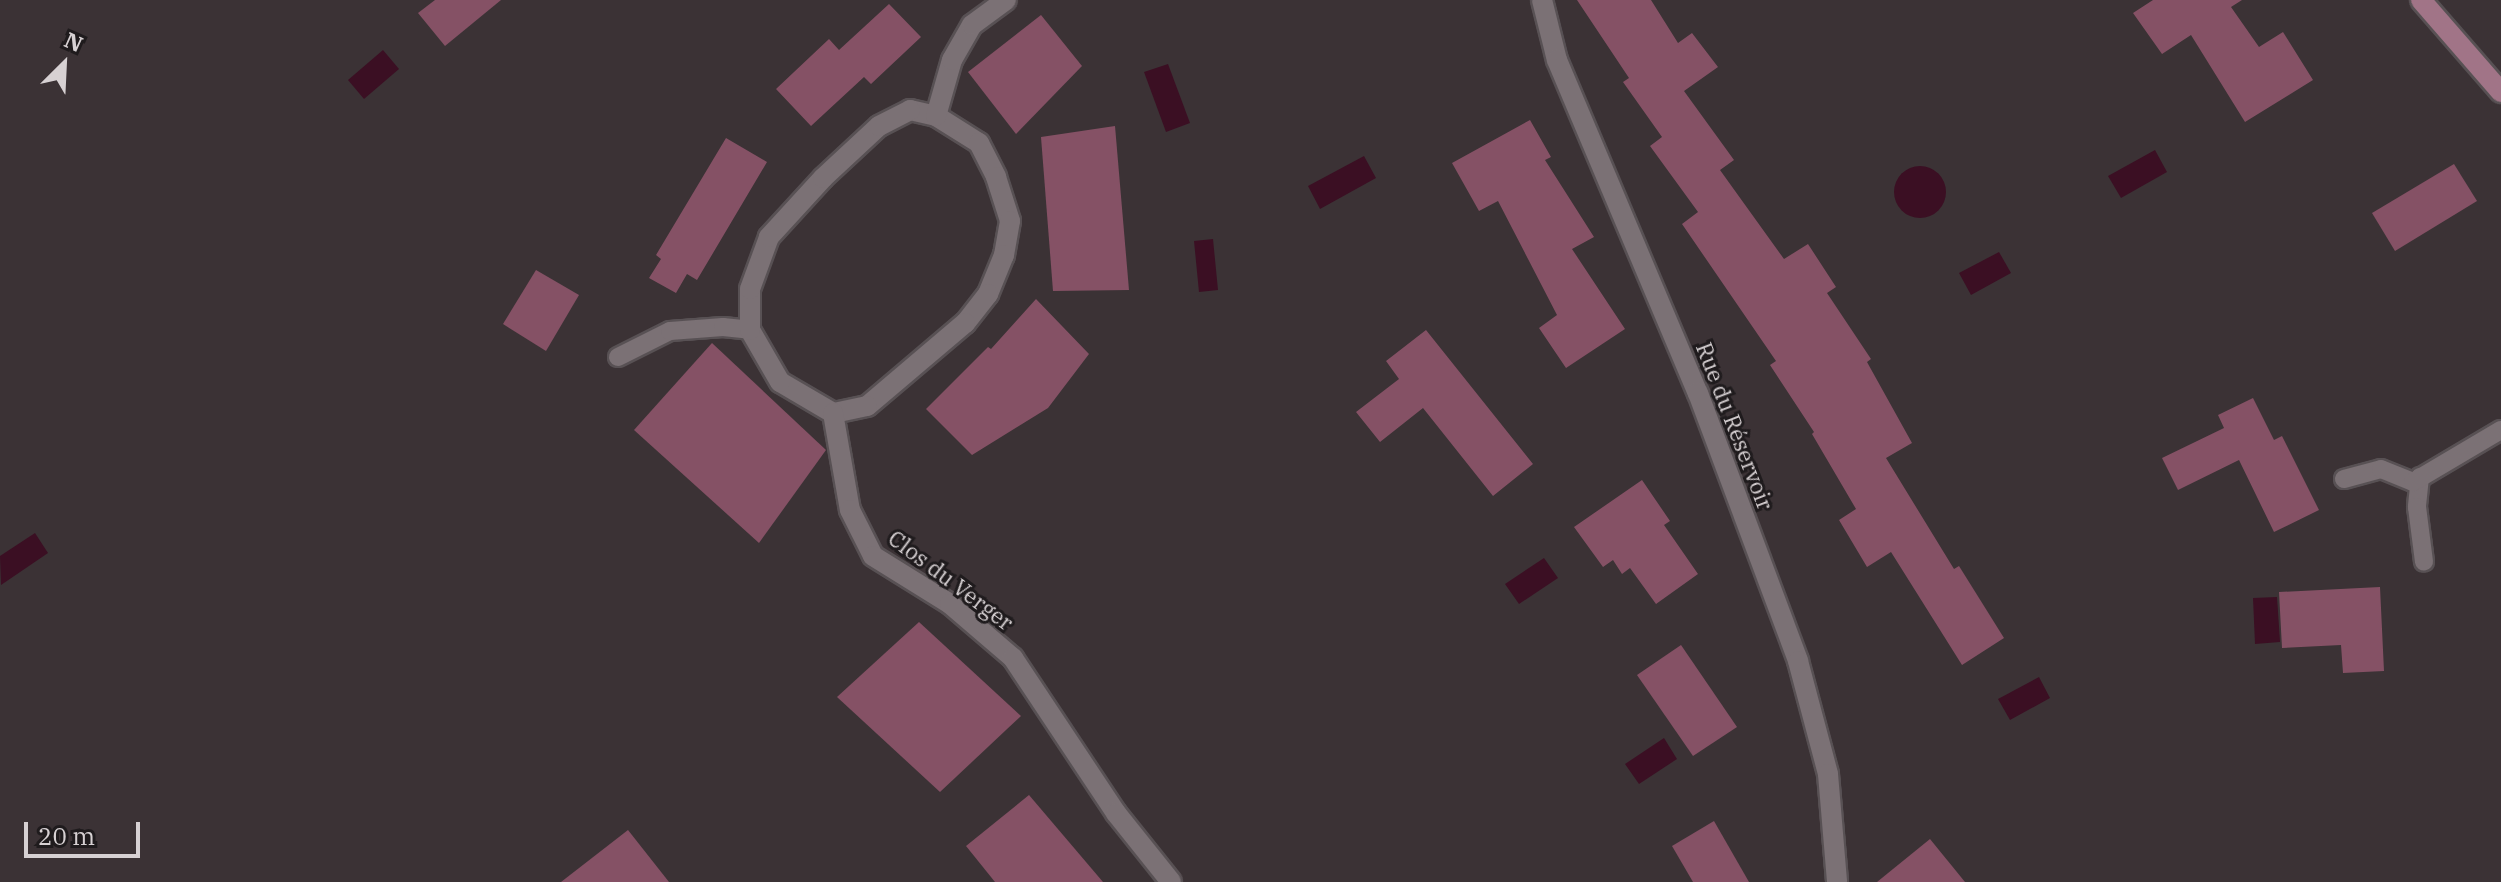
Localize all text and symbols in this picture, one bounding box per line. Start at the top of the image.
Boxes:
north arrow [24,24,104,104]
text: N [60,25,88,58]
street label: Rue du Réservoir [1691,339,1779,513]
street label: Clos du Verger [883,524,1019,636]
scale bar [28,806,144,856]
text: 20 m [38,820,95,852]

